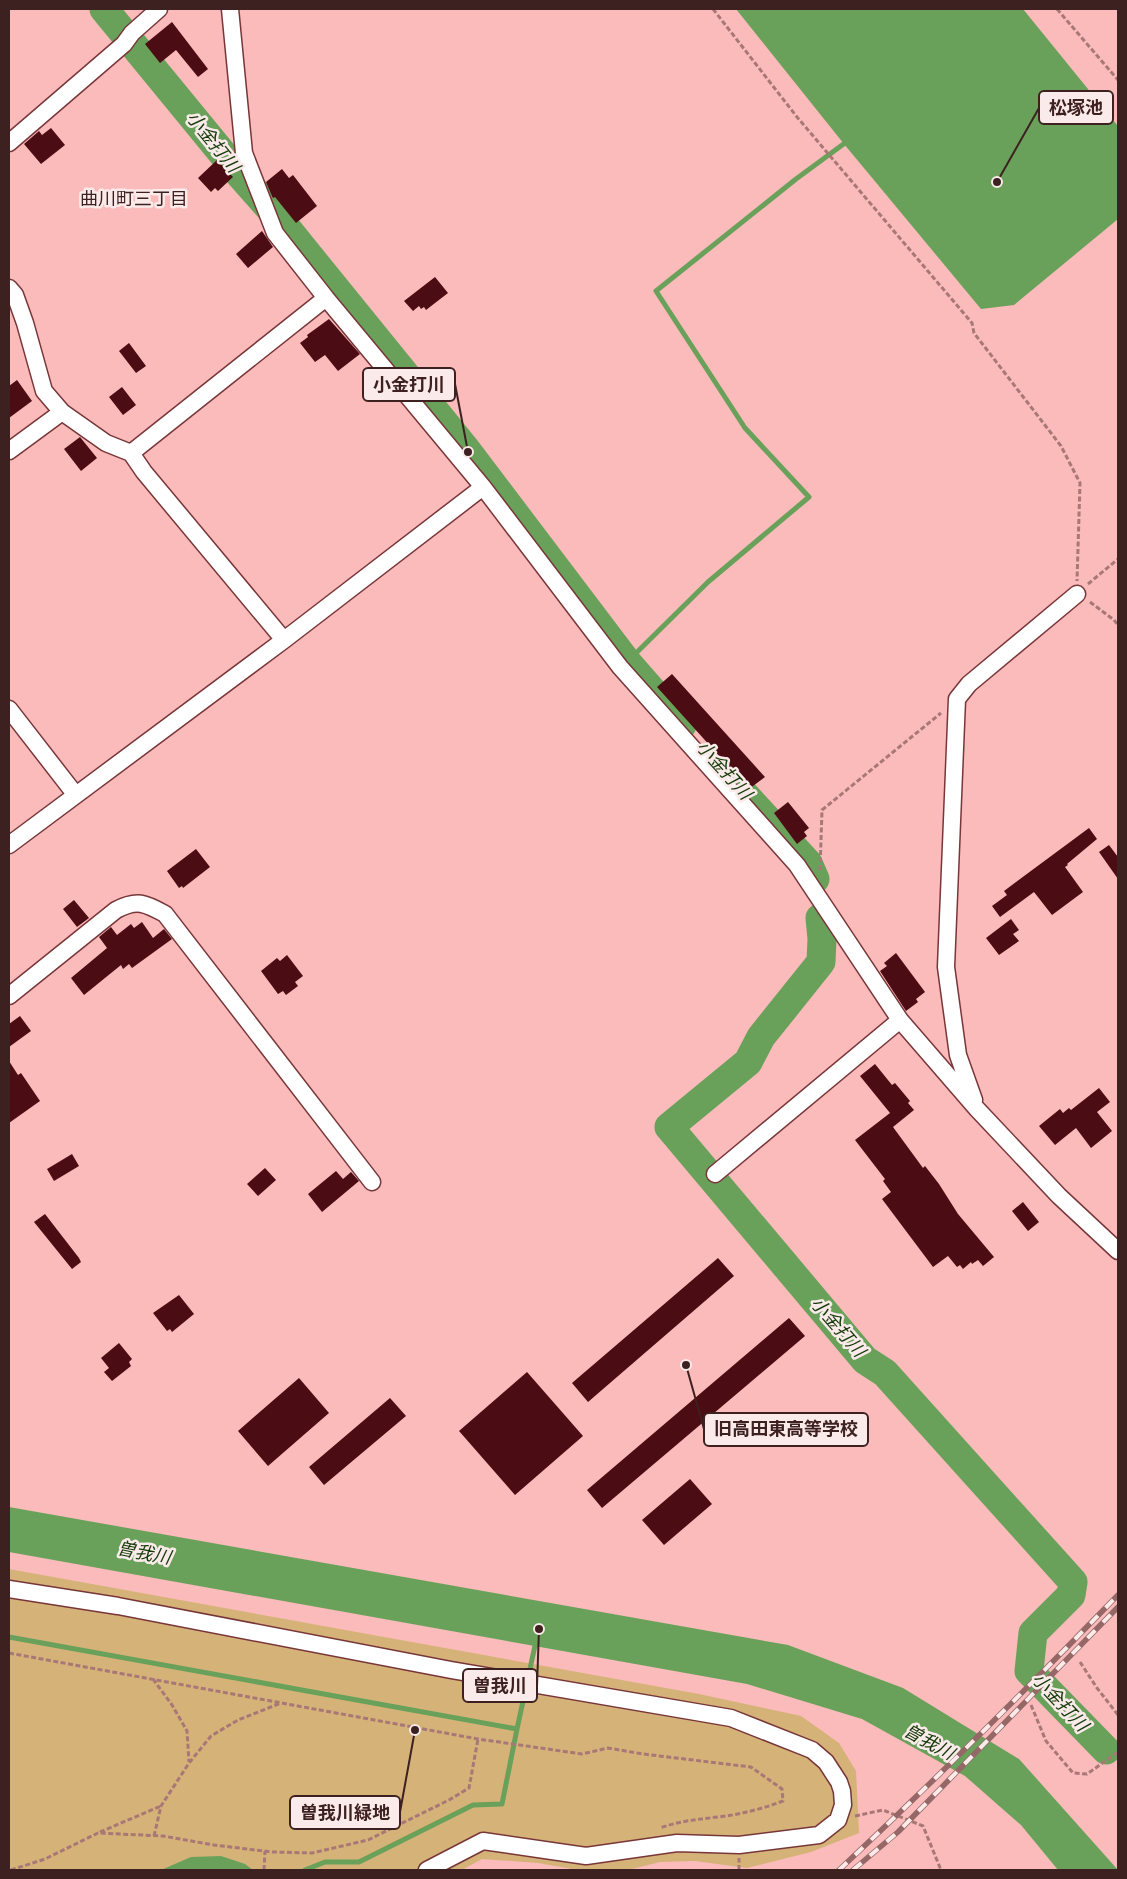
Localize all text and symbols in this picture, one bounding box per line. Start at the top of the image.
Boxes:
callout: 松塚池 [1039,91,1113,124]
text: 松塚池 [1049,98,1103,118]
water label: 小金打川 [183,108,245,178]
district label: 曲川町三丁目 [80,189,188,209]
callout: 小金打川 [363,368,455,401]
text: 小金打川 [373,375,445,395]
water label: 小金打川 [692,737,757,805]
water label: 小金打川 [807,1293,870,1362]
callout: 旧高田東高等学校 [704,1413,868,1446]
text: 旧高田東高等学校 [714,1419,858,1439]
water label: 曽我川 [116,1538,174,1568]
callout: 曽我川 [463,1669,537,1702]
water label: 小金打川 [1028,1669,1093,1737]
text: 曽我川 [473,1676,527,1696]
water label: 曽我川 [901,1720,959,1765]
callout: 曽我川緑地 [290,1796,400,1829]
text: 曽我川緑地 [300,1803,390,1823]

